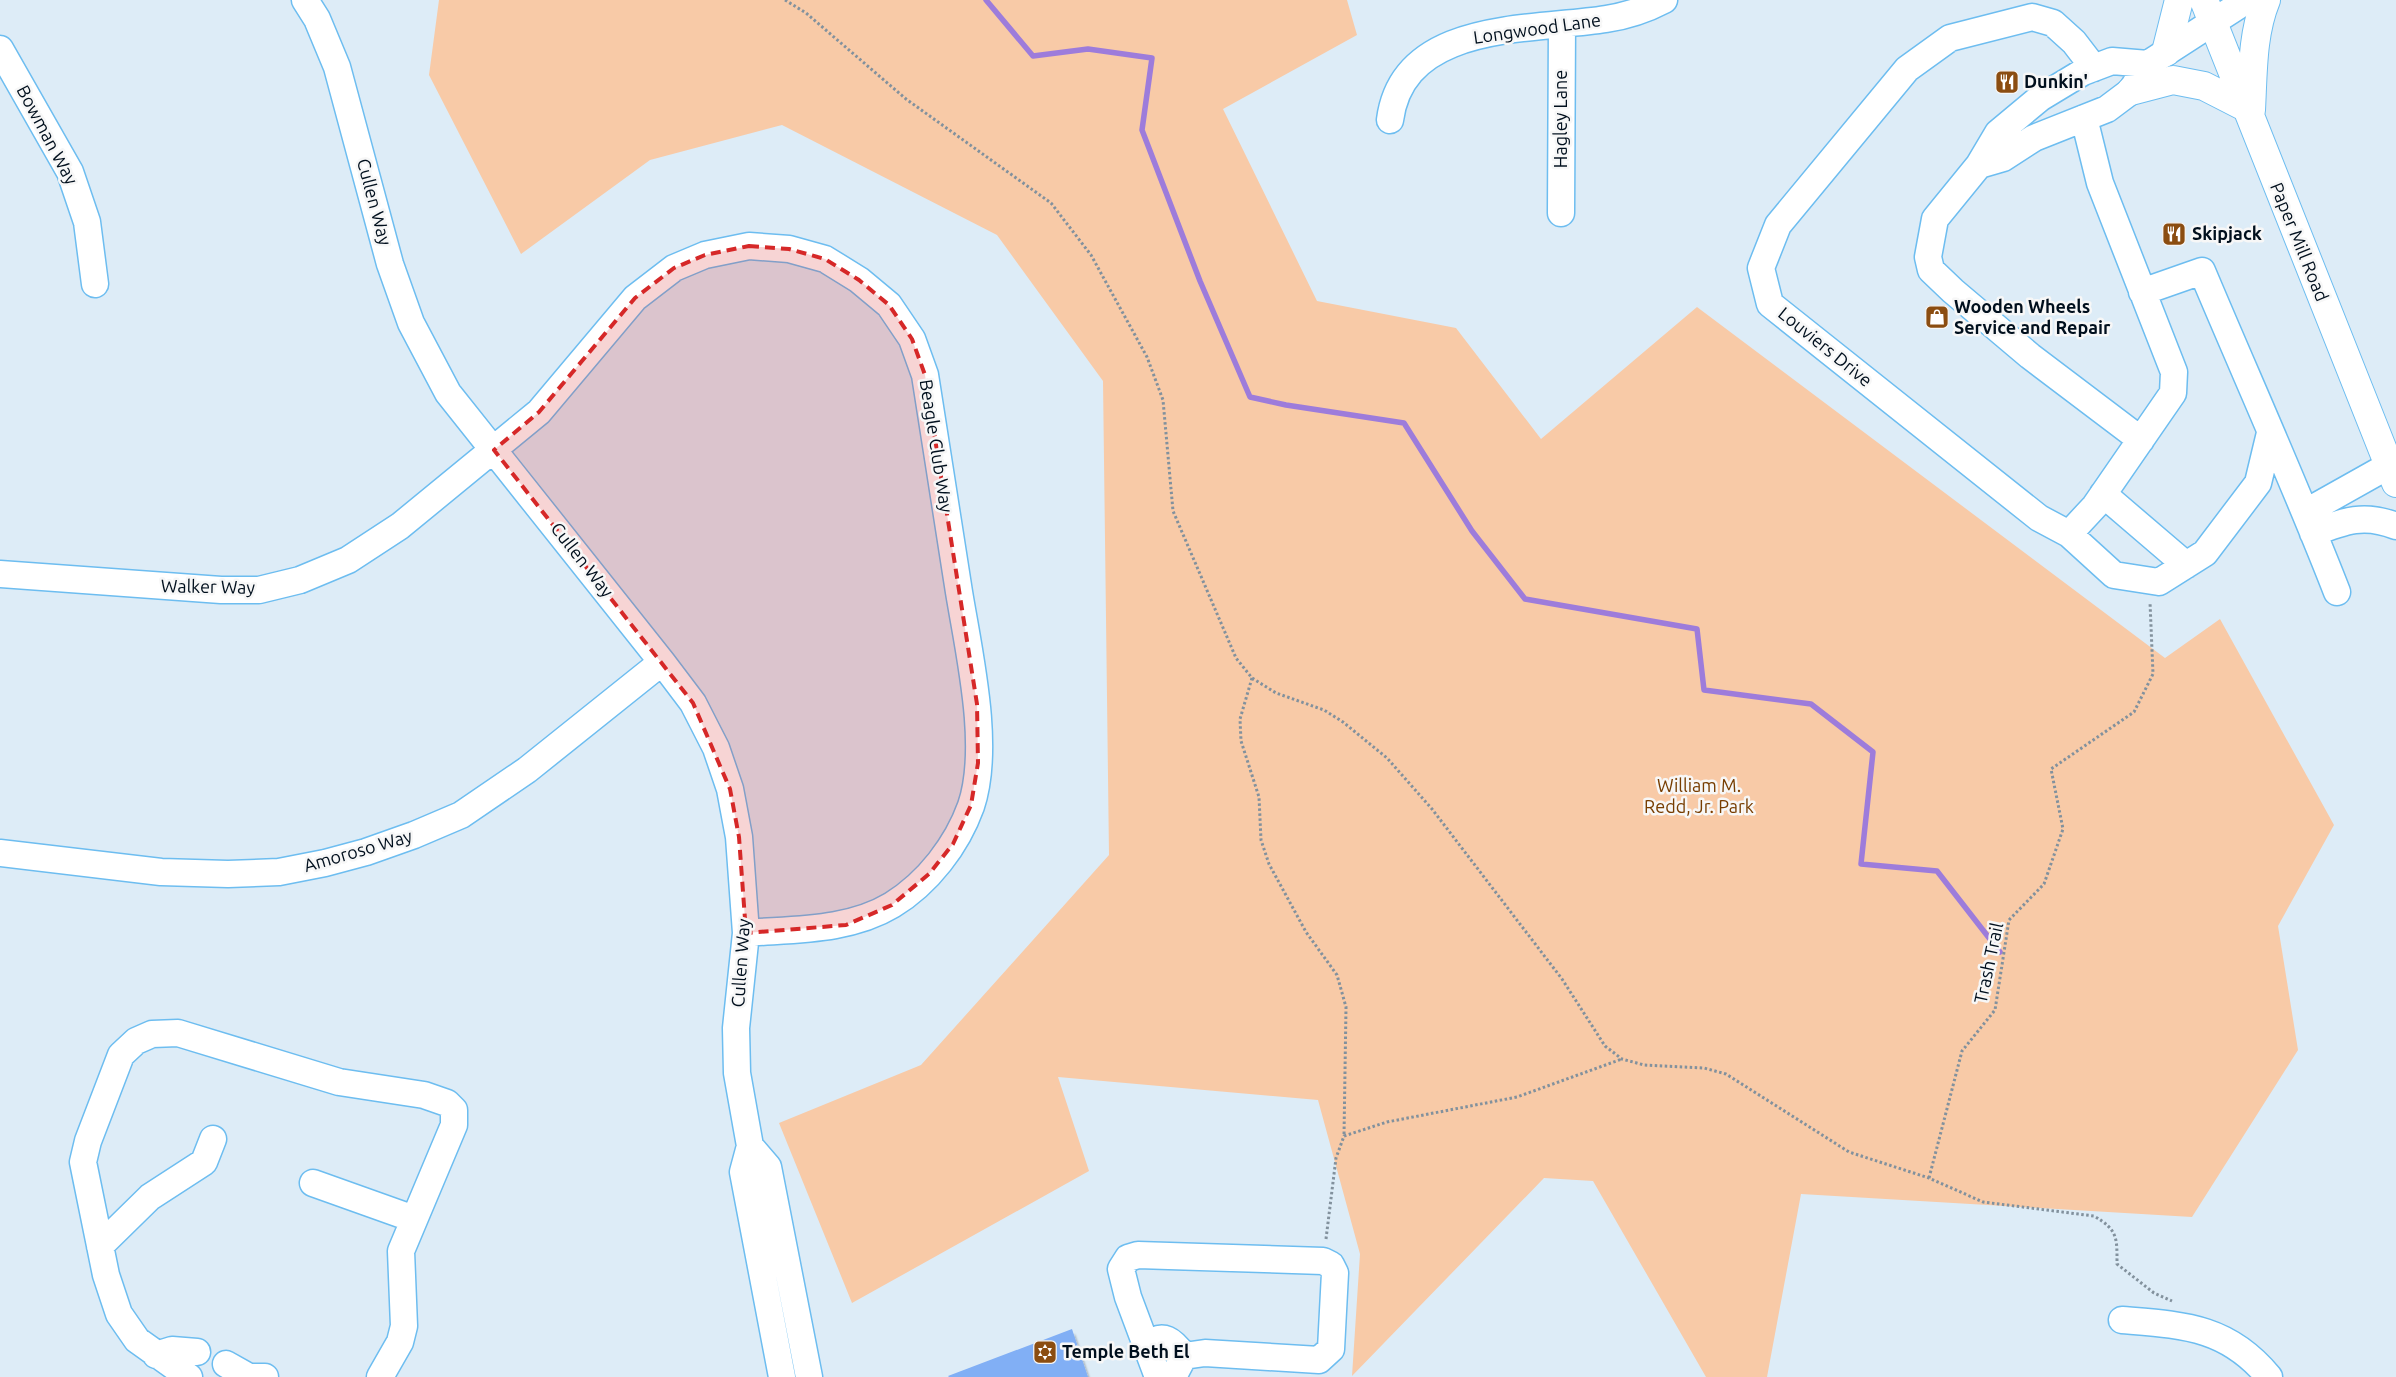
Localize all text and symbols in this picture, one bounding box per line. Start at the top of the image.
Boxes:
street label: Longwood Lane [1472,9,1602,47]
restaurant icon: Dunkin' [1994,69,2020,95]
street label: Hagley Lane [1550,70,1570,168]
place label: Dunkin' [2024,71,2088,91]
street label: Bowman Way [13,82,83,188]
street label: Cullen Way [354,156,396,248]
street label: Paper Mill Road [2267,179,2333,304]
restaurant icon: Skipjack [2161,221,2187,247]
place label: Skipjack [2192,223,2262,243]
place label: Wooden Wheels Service and Repair [1954,296,2111,337]
street label: Louviers Drive [1775,302,1876,390]
shop icon: Wooden Wheels Service and Repair [1924,304,1950,330]
street label: Beagle Club Way [917,378,957,514]
street label: Cullen Way [547,518,618,601]
street label: Walker Way [161,575,256,597]
park label: William M. Redd, Jr. Park [1644,775,1754,816]
street label: Amoroso Way [301,825,415,875]
street label: Cullen Way [727,917,753,1008]
street label: Trash Trail [1970,920,2006,1005]
synagogue icon: Temple Beth El [1032,1339,1058,1365]
place label: Temple Beth El [1062,1341,1190,1361]

